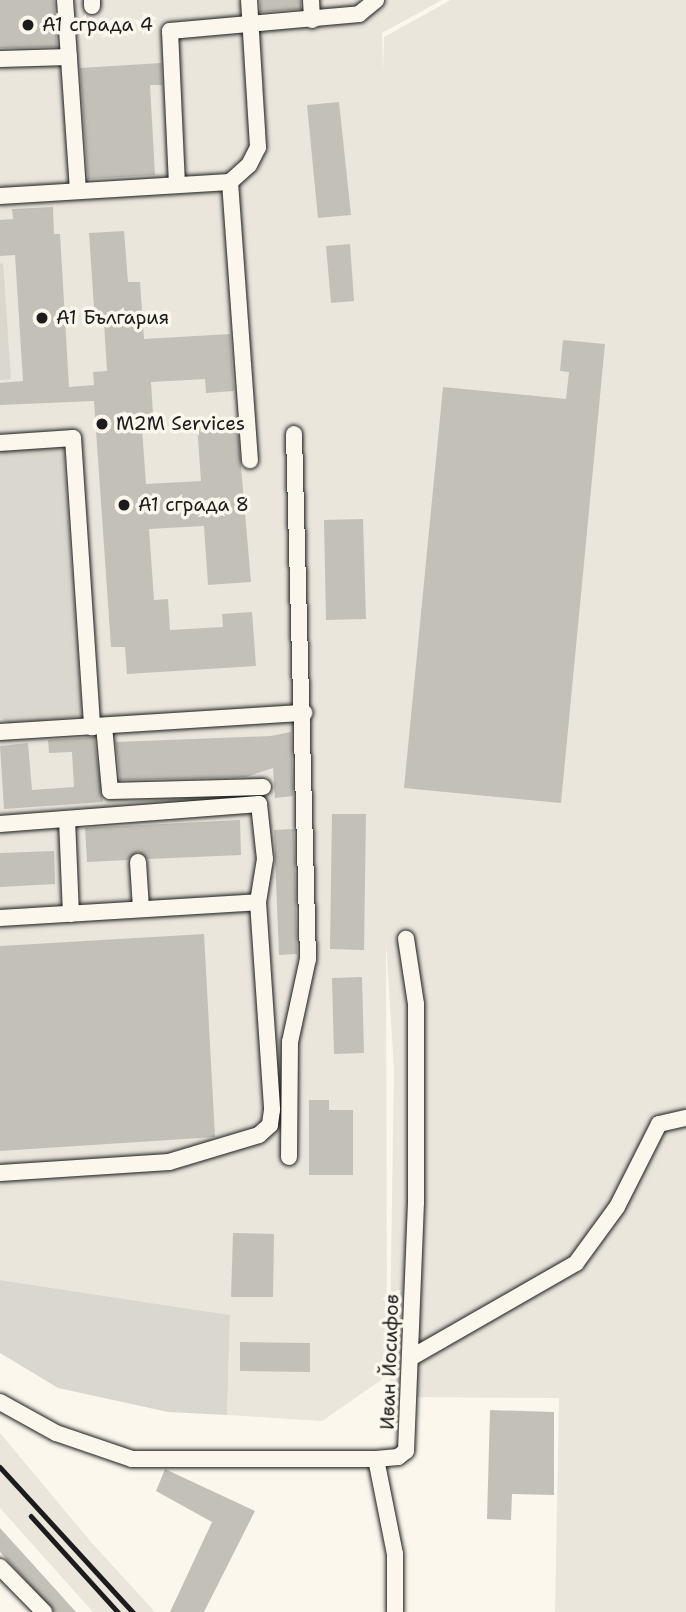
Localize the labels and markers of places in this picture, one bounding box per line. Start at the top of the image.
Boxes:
place label: А1 сграда 4 [42,14,153,36]
marker: А1 сграда 4 [20,17,36,33]
place label: А1 България [56,307,169,329]
marker: А1 България [34,310,50,326]
place label: M2M Services [116,413,245,435]
marker: M2M Services [94,416,110,432]
place label: А1 сграда 8 [138,494,249,516]
marker: А1 сграда 8 [116,497,132,513]

